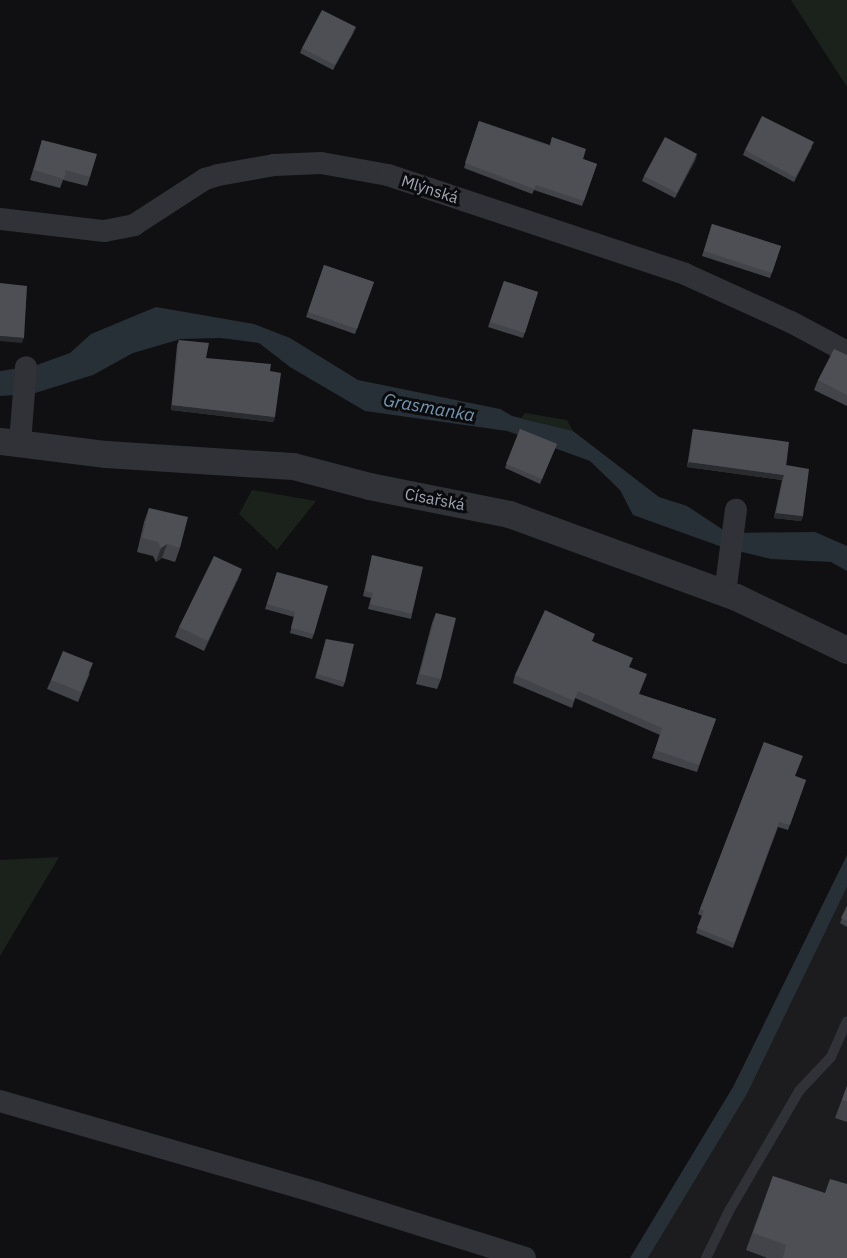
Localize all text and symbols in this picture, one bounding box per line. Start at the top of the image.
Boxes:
street label: Mlýnská [399,171,461,207]
water label: Grasmanka [382,389,476,427]
street label: Císařská [403,484,467,514]

